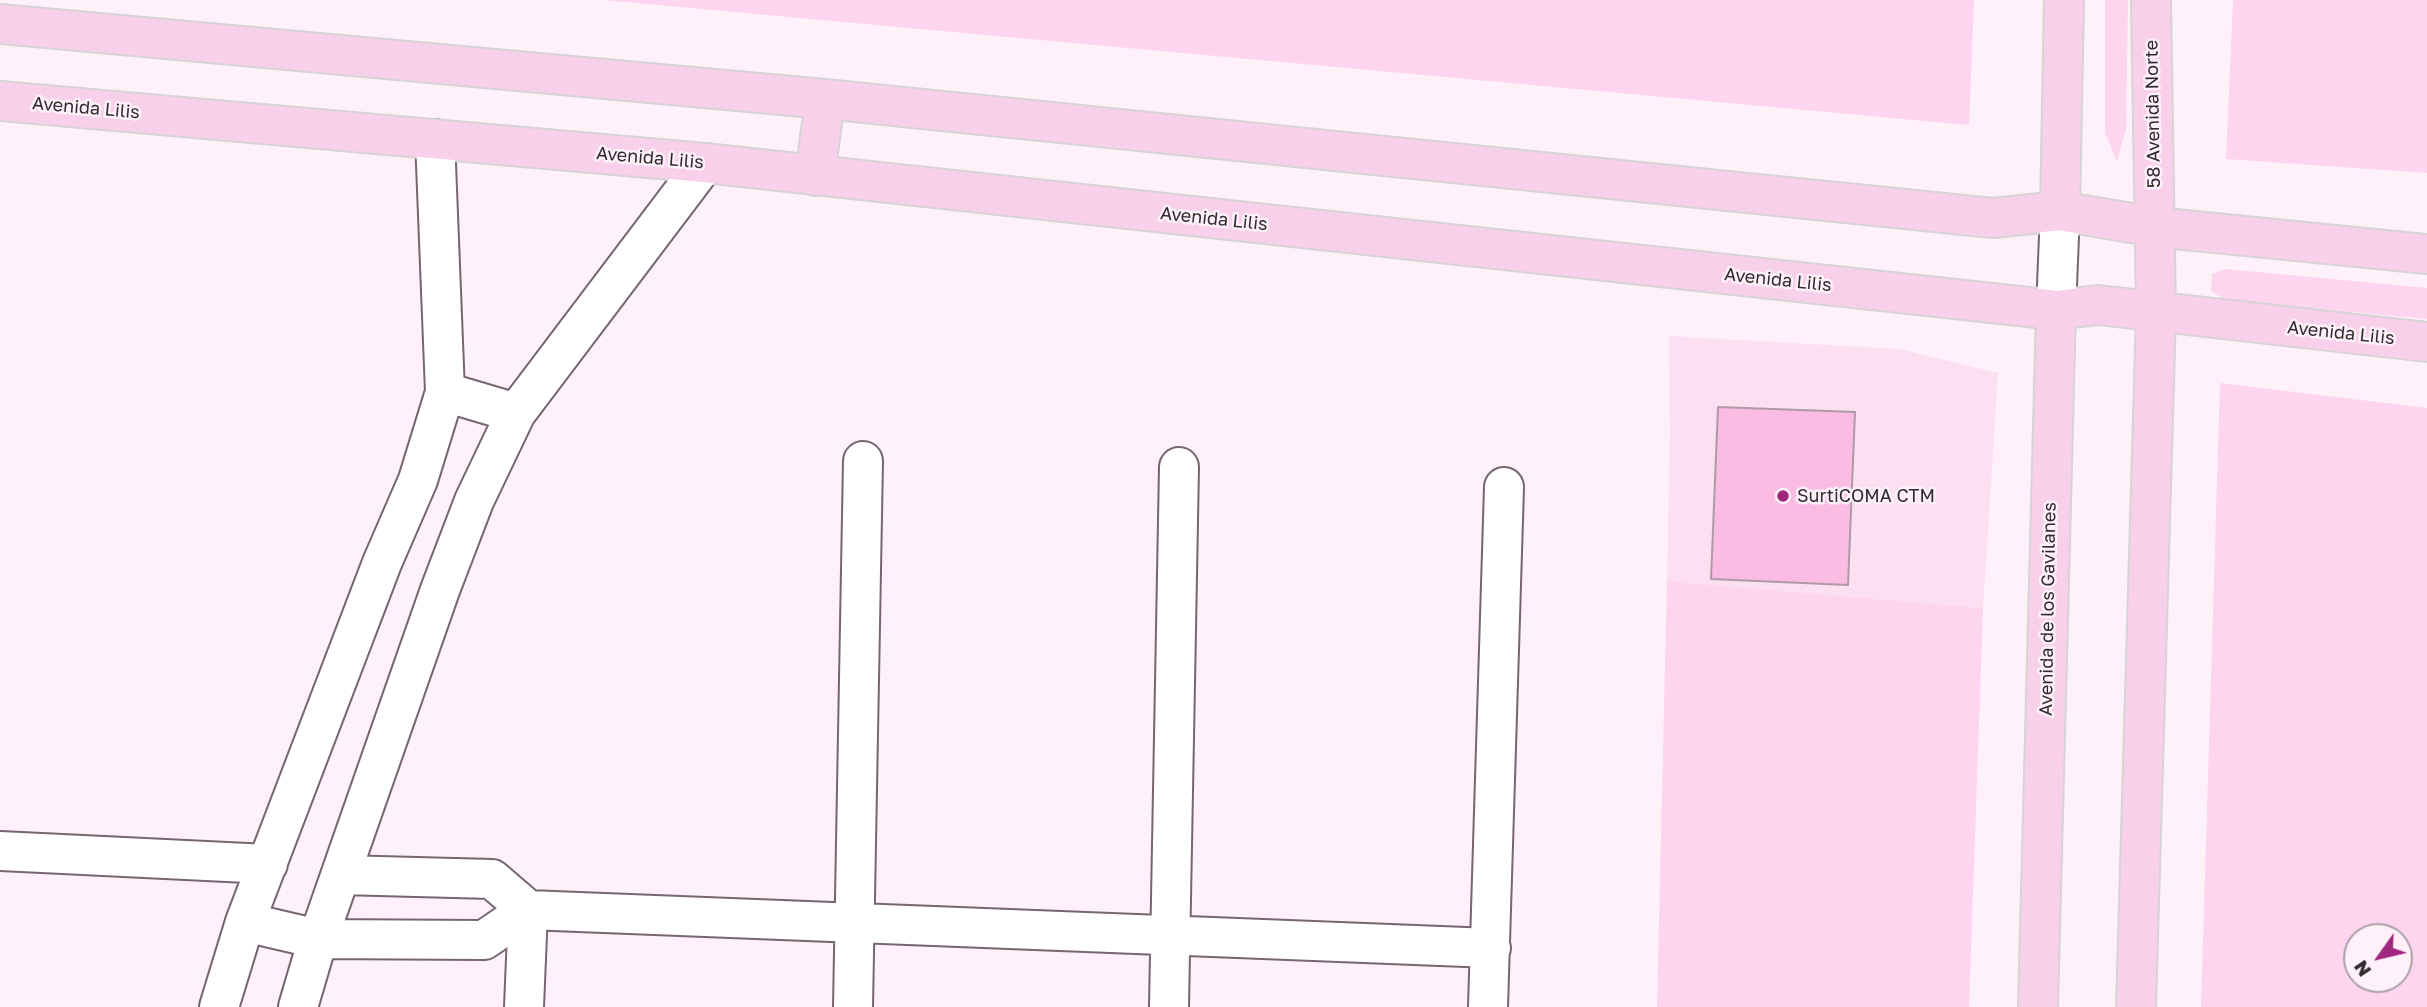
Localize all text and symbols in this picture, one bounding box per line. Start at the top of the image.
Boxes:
street label: 58 Avenida Norte [2141,40,2165,188]
street label: Avenida Lilis [31,93,141,123]
street label: Avenida Lilis [595,143,705,173]
street label: Avenida Lilis [1159,203,1269,235]
street label: Avenida Lilis [1723,264,1833,296]
street label: Avenida Lilis [2286,317,2396,349]
place label: SurtiCOMA CTM [1797,485,1935,507]
marker: SurtiCOMA CTM [1775,488,1791,504]
street label: Avenida de los Gavilanes [2035,502,2061,716]
north arrow [2343,923,2413,993]
text: N [2348,956,2375,981]

